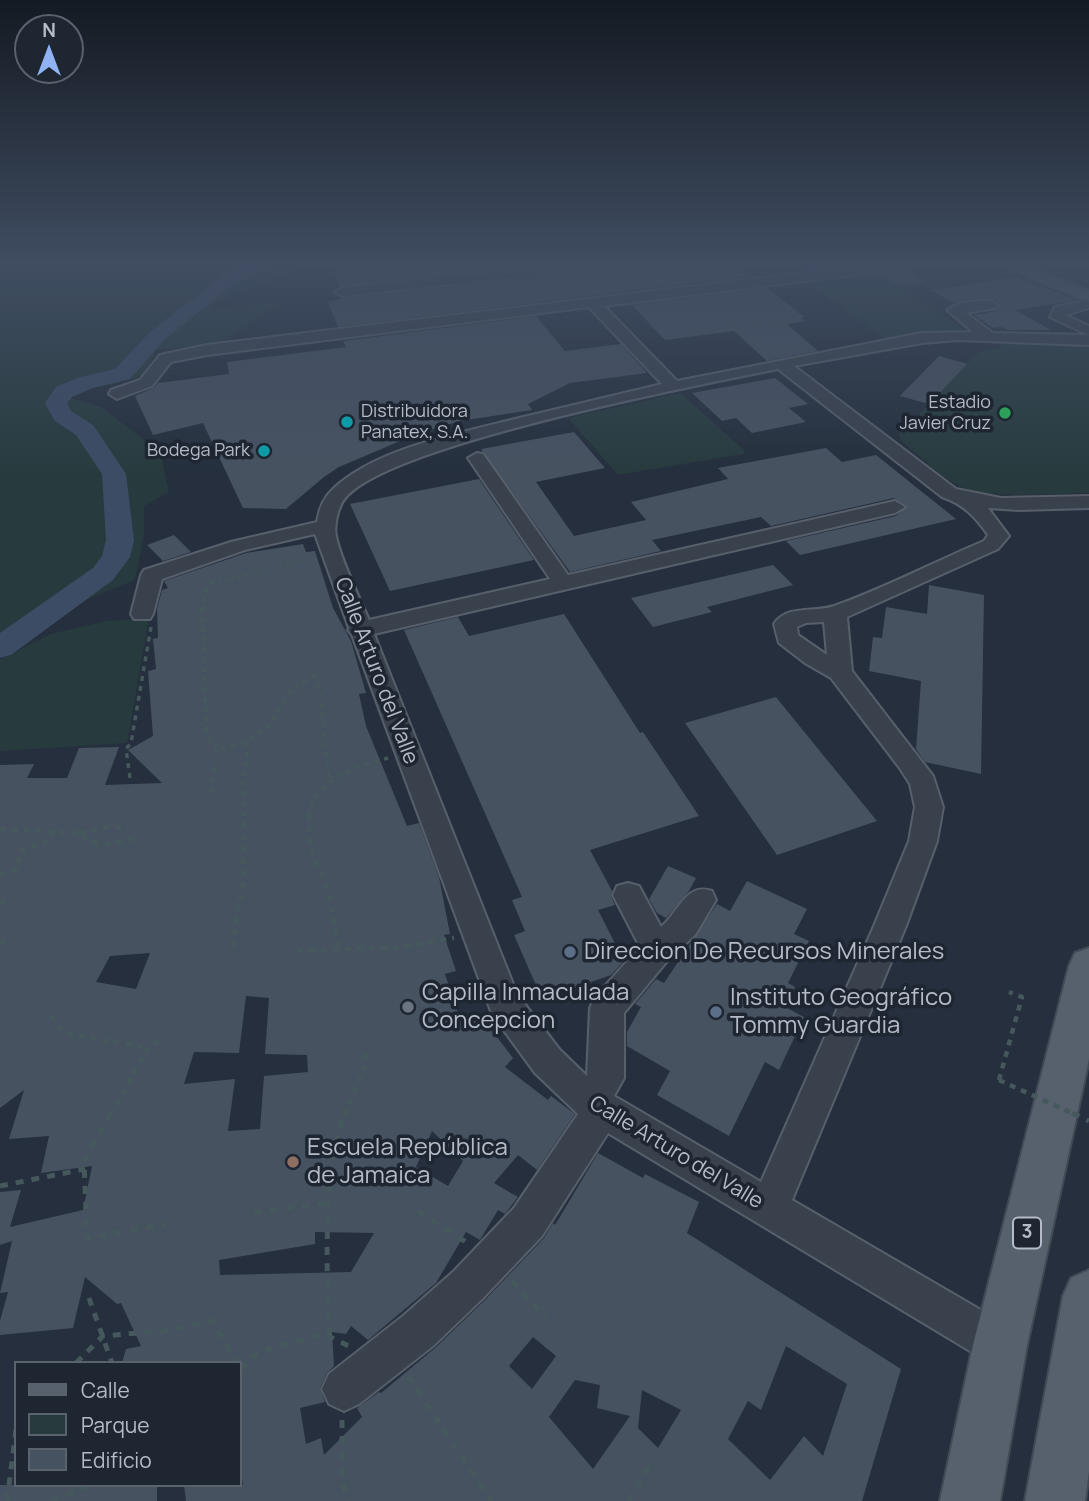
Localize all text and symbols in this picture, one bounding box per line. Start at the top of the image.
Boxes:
north arrow [14,14,84,84]
text: N [42,17,56,43]
place label: Estadio Javier Cruz [899,392,991,434]
place label: Distribuidora Panatex, S.A. [361,401,468,444]
marker: Estadio Javier Cruz [997,405,1013,421]
marker: Distribuidora Panatex, S.A. [339,414,355,430]
place label: Bodega Park [147,440,250,462]
marker: Bodega Park [256,443,272,459]
street label: Calle Arturo del Valle [329,574,423,768]
place label: Direccion De Recursos Minerales [584,938,944,966]
marker: Direccion De Recursos Minerales [562,944,578,960]
place label: Capilla Inmaculada Concepcion [422,979,629,1035]
place label: Instituto Geográfico Tommy Guardia [730,984,952,1040]
marker: Capilla Inmaculada Concepcion [400,999,416,1015]
marker: Instituto Geográfico Tommy Guardia [708,1004,724,1020]
street label: Calle Arturo del Valle [585,1091,767,1215]
place label: Escuela República de Jamaica [307,1134,508,1190]
marker: Escuela República de Jamaica [285,1154,301,1170]
road number: 3 [1013,1218,1041,1248]
legend [14,1361,242,1487]
text: Calle [81,1376,130,1404]
text: Parque [81,1411,150,1439]
text: Edificio [81,1446,152,1474]

